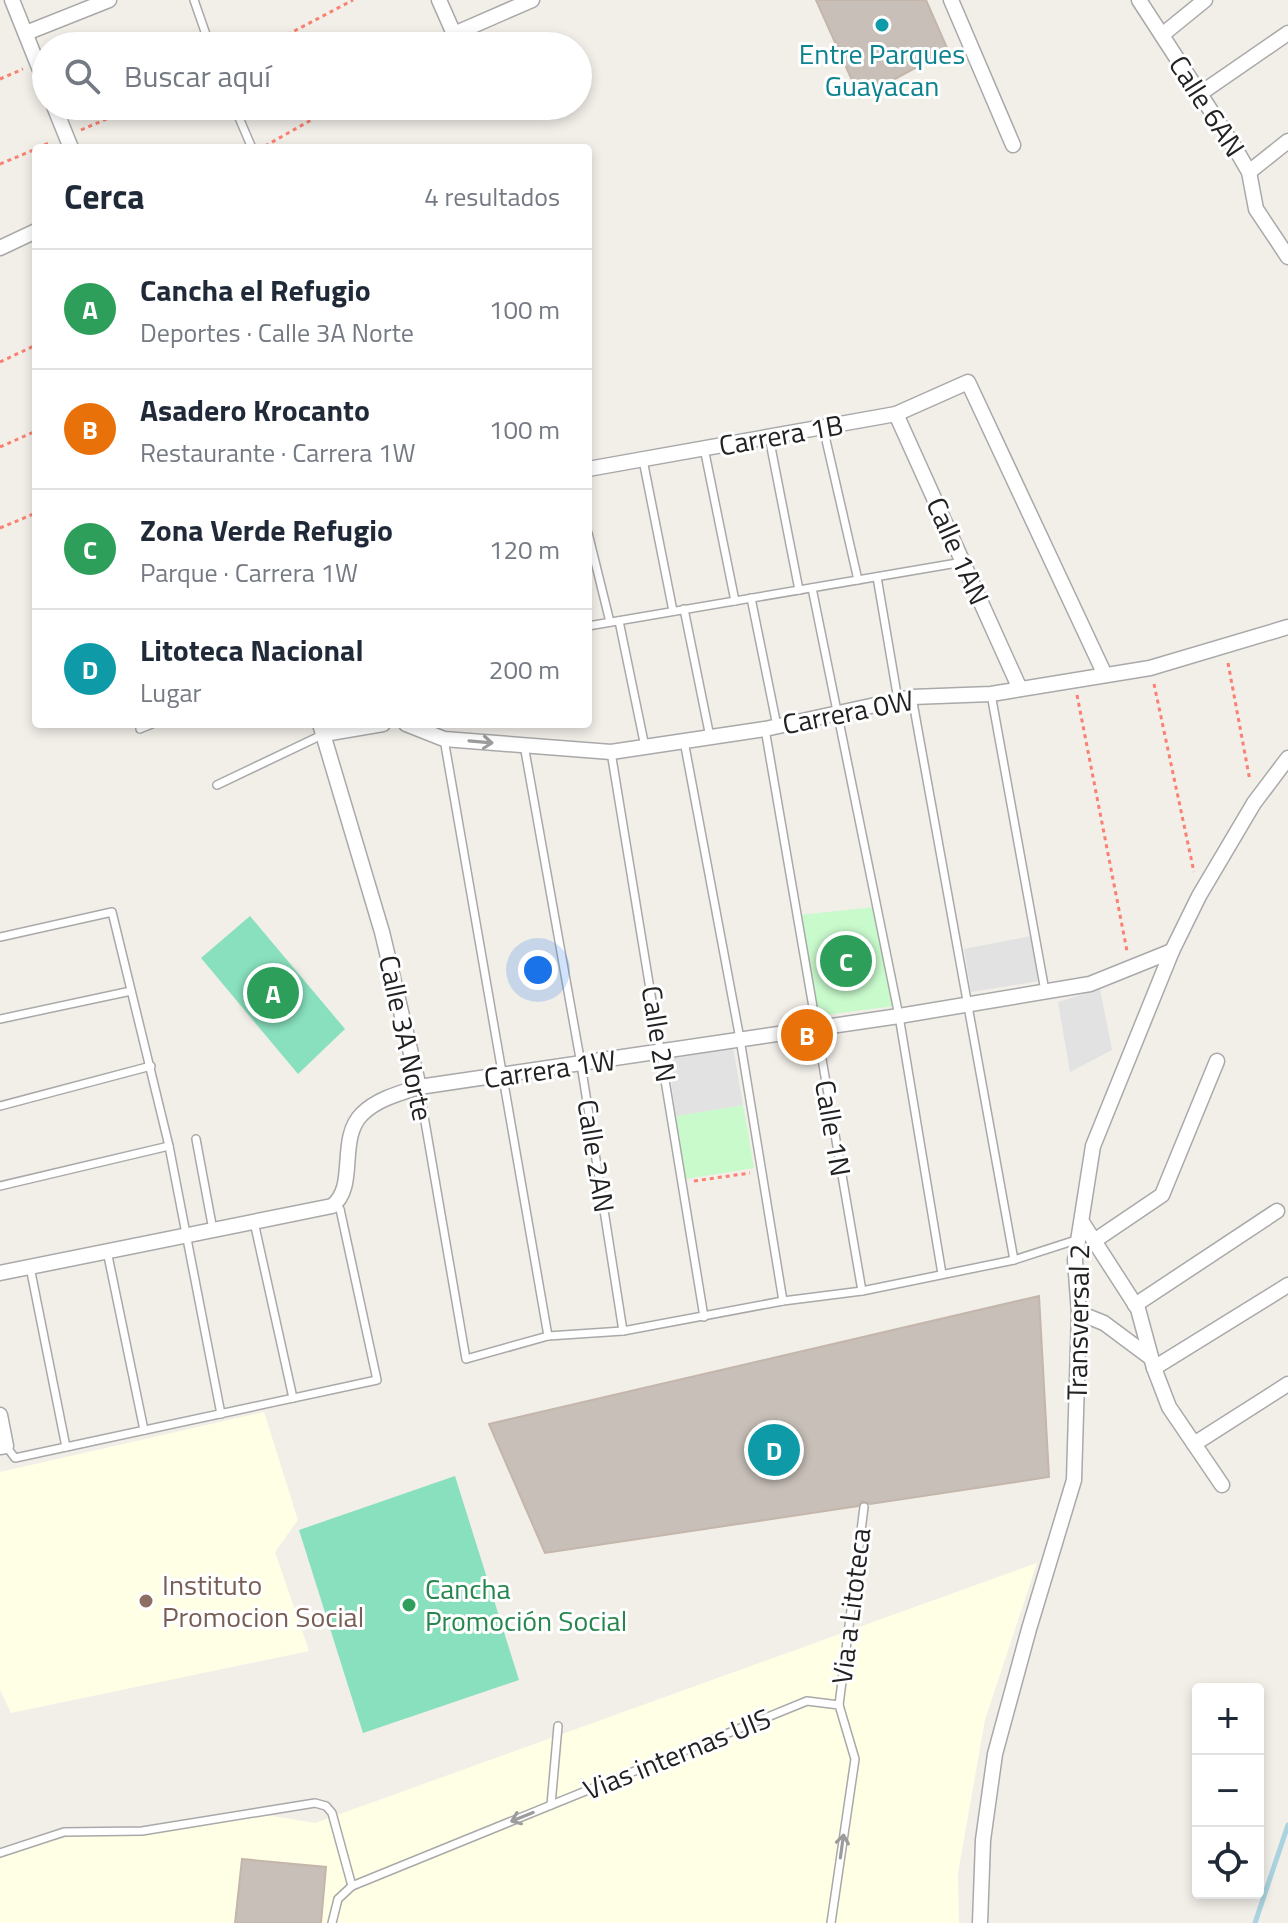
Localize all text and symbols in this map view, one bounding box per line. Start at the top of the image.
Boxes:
marker: Entre Parques Guayacan [873,16,891,34]
search box [32,32,592,120]
place label: Entre Parques Guayacan [799,32,965,107]
street label: Calle 6AN [1158,46,1256,165]
text: Buscar aquí [124,53,271,99]
icon: search [60,54,104,98]
text: Cerca [64,170,145,222]
text: 4 resultados [424,177,560,216]
text: Cancha el Refugio [140,267,371,313]
text: A [82,290,98,329]
text: 100 m [489,290,560,329]
text: Deportes · Calle 3A Norte [140,313,414,352]
text: Asadero Krocanto [140,387,370,433]
street label: Carrera 1B [715,402,846,467]
text: B [82,410,98,449]
text: 100 m [489,410,560,449]
text: Restaurante · Carrera 1W [140,433,416,472]
street label: Calle 1AN [916,490,1001,612]
text: Zona Verde Refugio [140,507,393,553]
text: C [83,530,97,569]
text: 120 m [489,530,560,569]
text: Parque · Carrera 1W [140,553,358,592]
text: Litoteca Nacional [140,627,364,673]
text: D [82,650,98,689]
text: 200 m [489,650,560,689]
text: Lugar [140,673,202,712]
street label: Carrera 0W [779,678,917,745]
one-way arrow [467,735,494,750]
pin: C [820,931,872,991]
your location [518,950,558,990]
street label: Calle 3A Norte [368,951,445,1125]
pin: A [247,963,299,1023]
street label: Calle 2N [631,983,688,1085]
pin: B [781,1005,833,1065]
street label: Carrera 1W [481,1038,619,1099]
street label: Calle 1N [804,1076,863,1179]
street label: Calle 2AN [566,1096,627,1215]
street label: Transversal 2 [1055,1243,1100,1401]
pin: D [748,1420,800,1480]
street label: Via a Litoteca [820,1525,881,1687]
place label: Instituto Promocion Social [162,1563,364,1638]
place label: Cancha Promoción Social [425,1567,627,1642]
marker: Instituto Promocion Social [137,1592,155,1610]
marker: Cancha Promoción Social [400,1596,418,1614]
map controls [1192,1683,1264,1899]
button: + [1192,1683,1264,1755]
street label: Vias internas UIS [577,1696,777,1811]
button: − [1192,1755,1264,1827]
one-way arrow [510,1811,535,1825]
button: locate [1192,1827,1264,1899]
one-way arrow [835,1834,850,1859]

